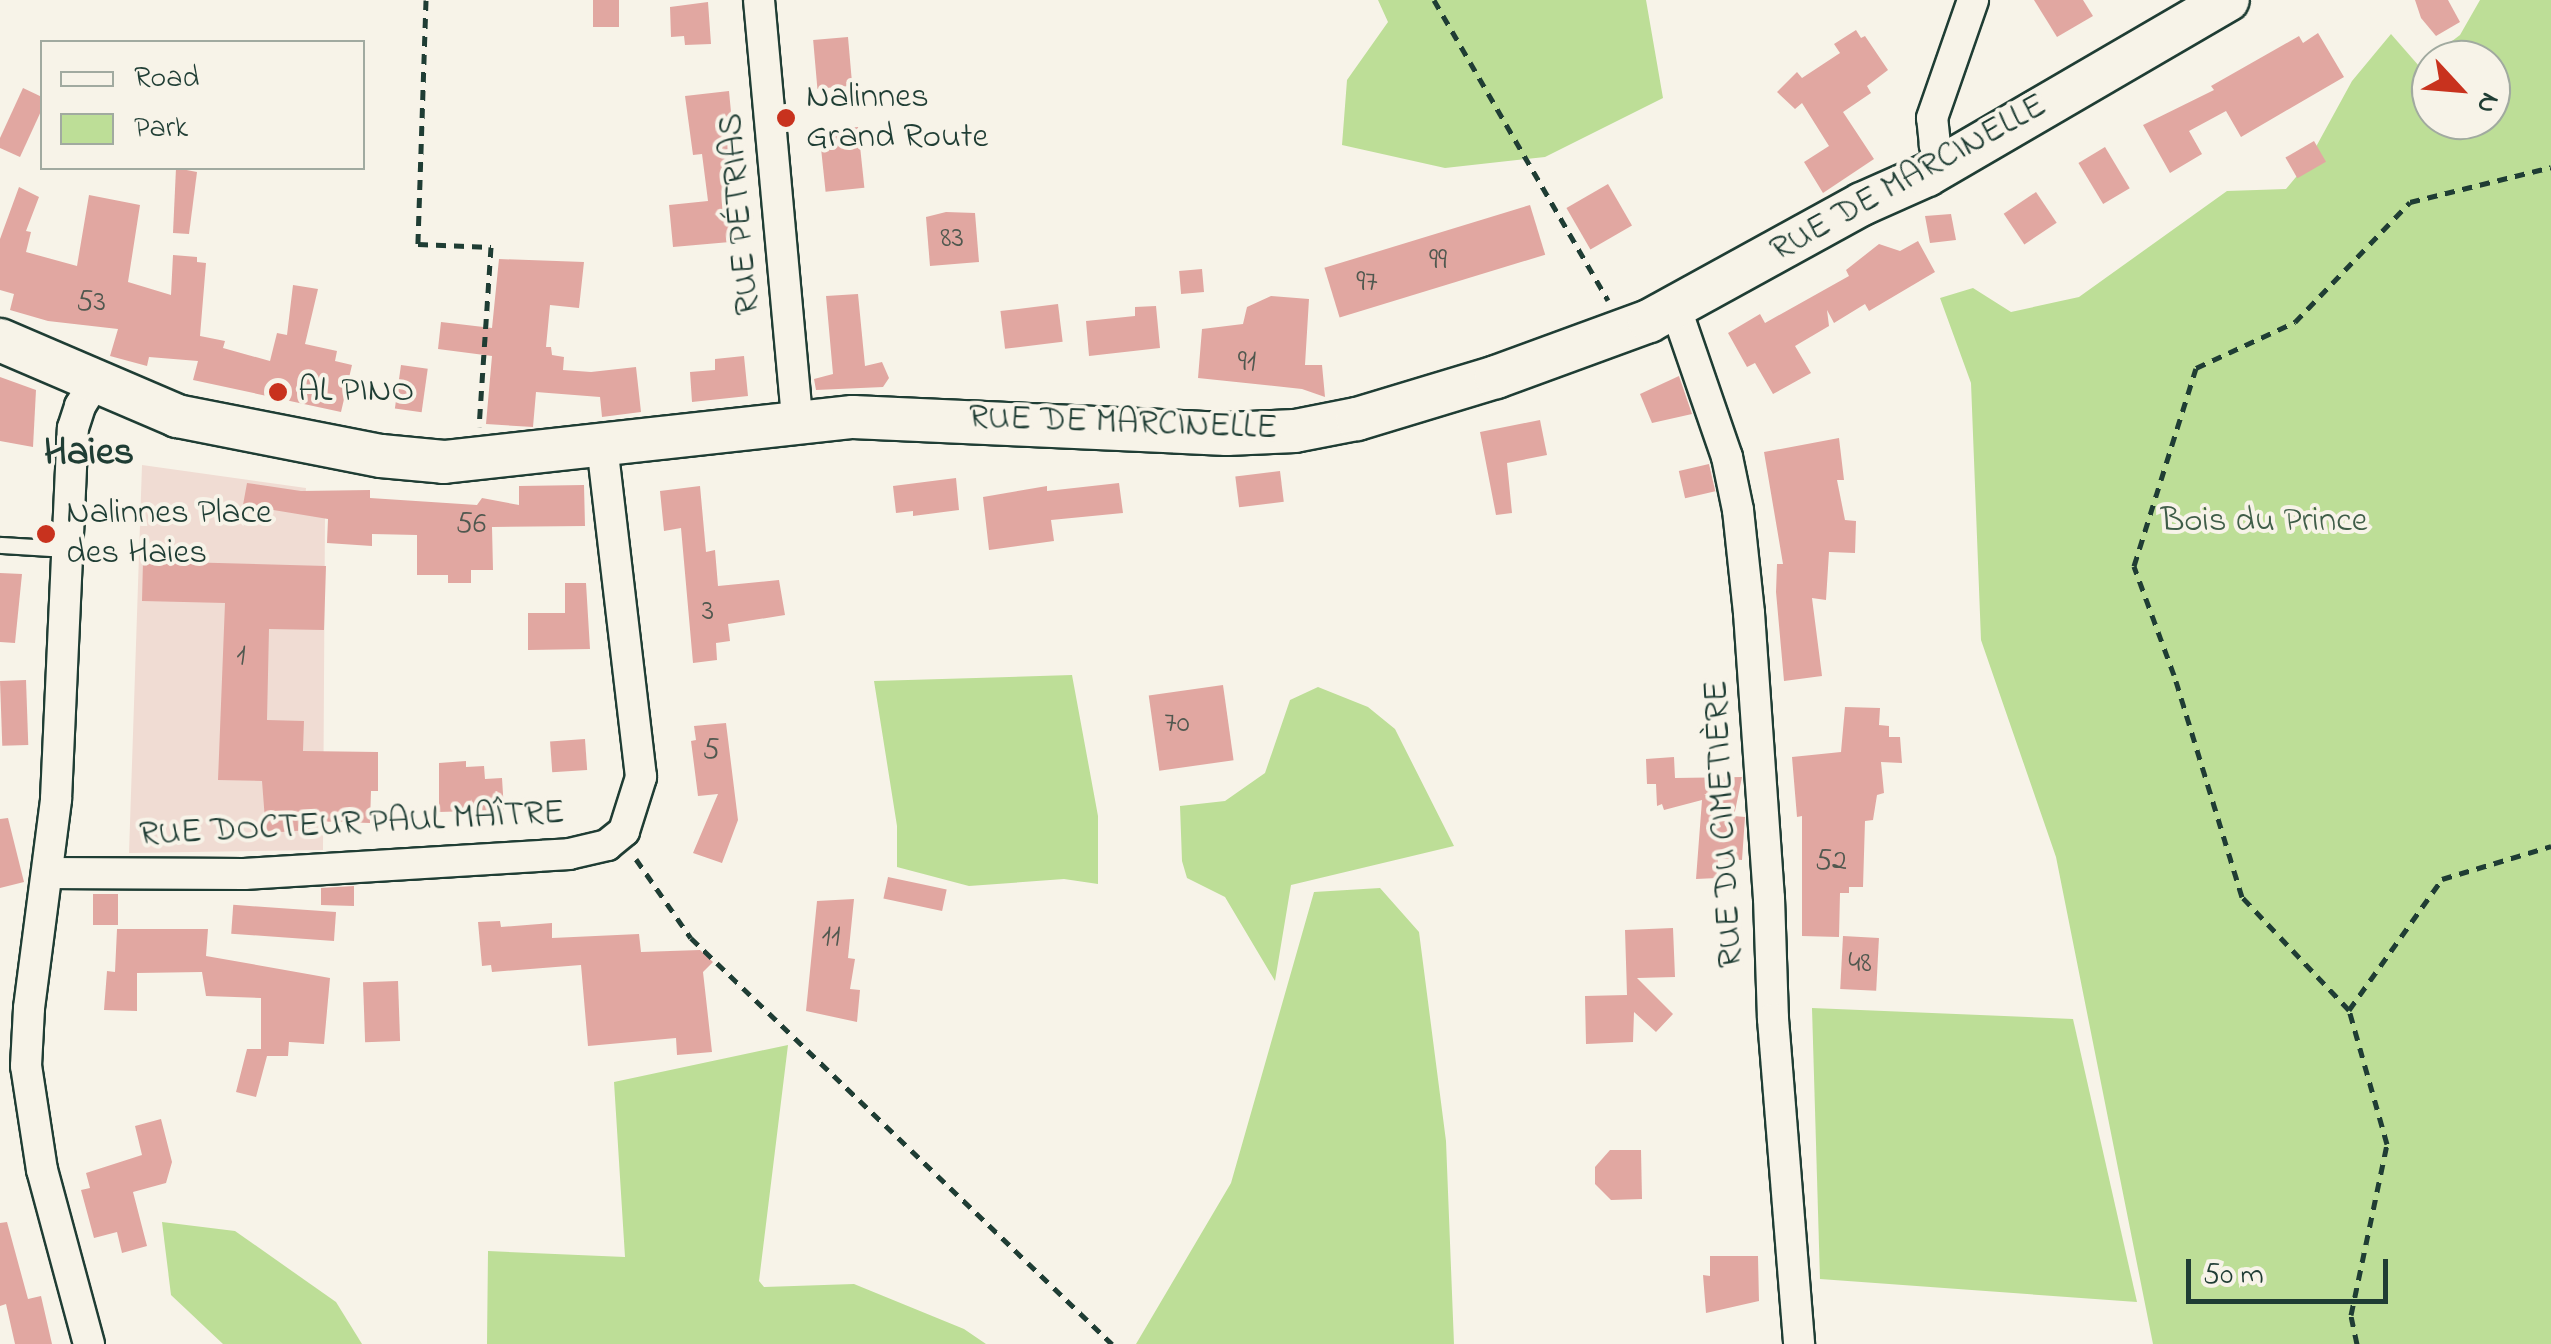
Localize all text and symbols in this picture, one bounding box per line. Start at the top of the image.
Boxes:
legend [40,40,365,170]
north arrow [2411,40,2511,140]
text: Road [134,57,199,101]
place label: Nalinnes Grand Route [806,77,988,159]
text: N [2464,85,2509,120]
street label: RUE DE MARCINELLE [1764,86,2054,272]
text: Park [134,107,188,151]
marker: Nalinnes Grand Route [775,107,797,129]
street label: RUE PÉTRIAS [711,111,771,317]
house number: 83 [940,221,964,257]
house number: 99 [1429,243,1447,279]
house number: 97 [1356,265,1378,301]
house number: 53 [76,285,106,321]
house number: 91 [1238,345,1256,381]
place label: AL PINO [298,371,414,413]
marker: AL PINO [267,381,289,403]
street label: RUE DE MARCINELLE [968,398,1278,450]
district label: Haies [44,430,134,478]
place label: Nalinnes Place des Haies [66,493,272,575]
park label: Bois du Prince [2161,501,2367,543]
house number: 56 [456,507,486,543]
marker: Nalinnes Place des Haies [35,523,57,545]
house number: 3 [702,594,714,630]
house number: 1 [236,639,246,675]
street label: RUE DU CIMETIÈRE [1696,679,1754,969]
house number: 70 [1164,706,1190,742]
house number: 5 [702,733,720,769]
street label: RUE DOCTEUR PAUL MAÎTRE [138,793,566,857]
house number: 52 [1815,844,1847,880]
house number: 11 [821,920,841,956]
house number: 48 [1848,946,1872,982]
scale bar [2191,1239,2394,1301]
text: 50 m [2203,1254,2264,1298]

